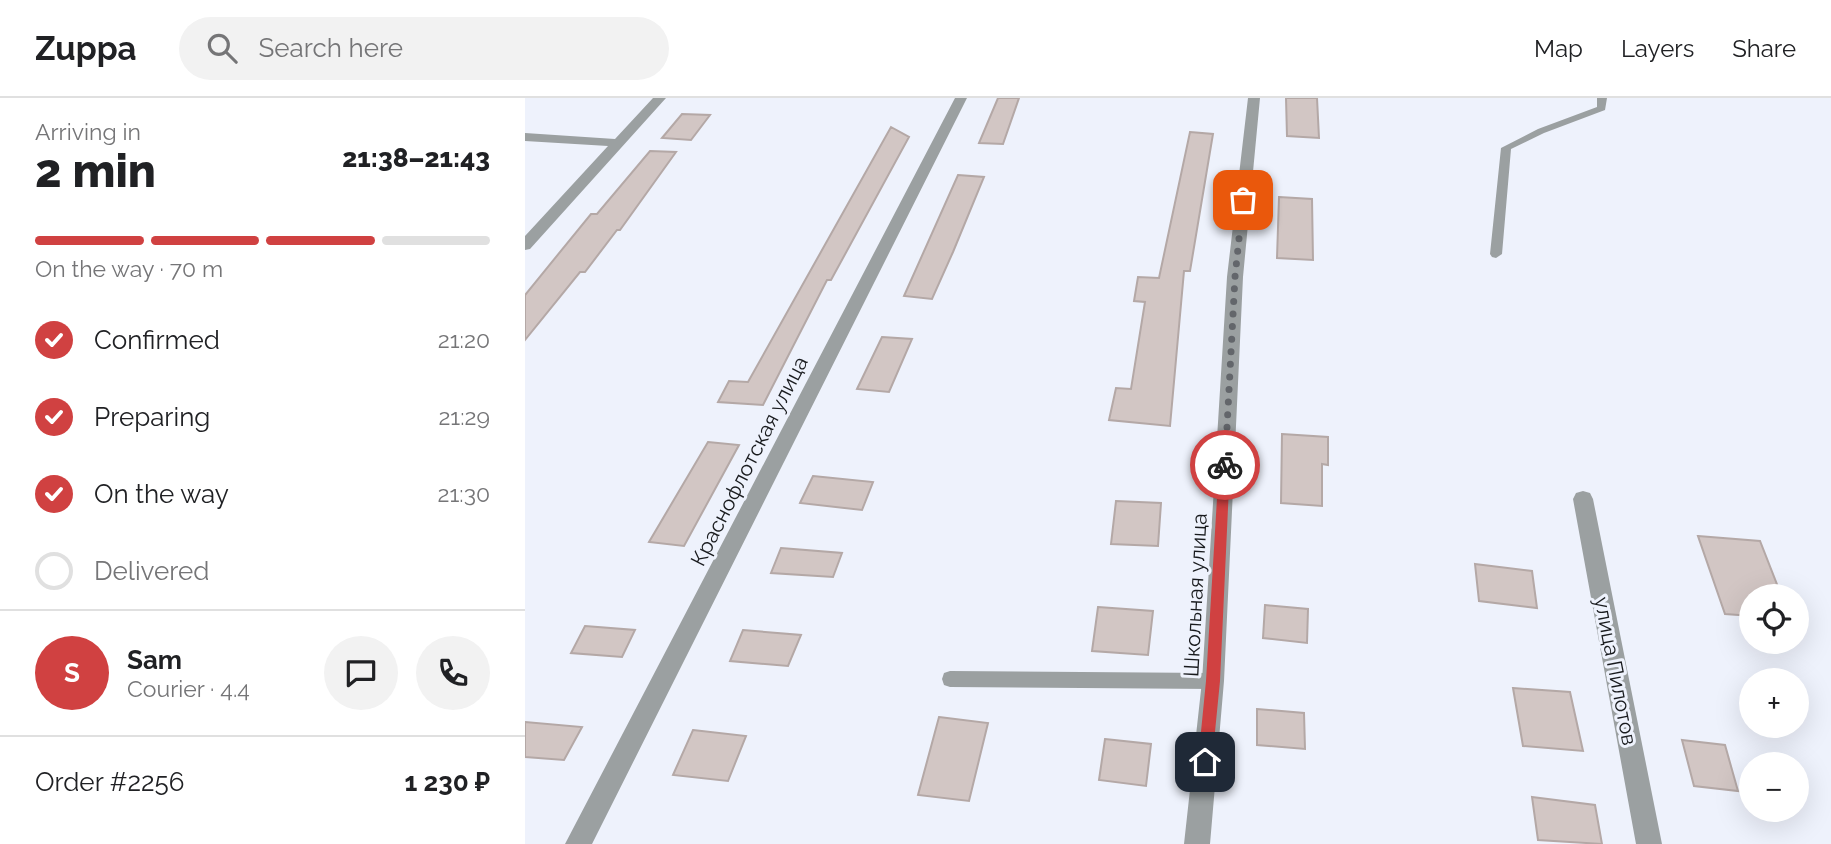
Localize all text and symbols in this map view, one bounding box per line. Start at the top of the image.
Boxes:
search box [179,17,669,80]
text: Zuppa [35,29,137,68]
icon: search [203,29,241,67]
text: Search here [259,33,403,63]
text: Map [1534,34,1583,63]
text: Layers [1621,34,1694,63]
text: Share [1732,34,1796,63]
text: Arriving in [35,118,141,145]
text: 21:38–21:43 [342,143,490,173]
text: 2 min [35,144,156,198]
pin [1213,170,1273,230]
icon: bag [1224,181,1262,219]
text: On the way · 70 m [35,255,223,282]
icon: check [35,321,73,359]
text: Confirmed [94,325,220,355]
text: 21:20 [438,326,490,353]
street label: Краснофлотская улица [685,352,813,570]
icon: check [35,398,73,436]
text: Preparing [94,402,210,432]
text: 21:29 [438,403,490,430]
courier [1190,430,1260,500]
icon: bike [1206,446,1244,484]
icon: check [35,475,73,513]
text: On the way [94,479,229,509]
text: 21:30 [437,480,490,507]
street label: Школьная улица [1178,513,1212,677]
text: Delivered [94,556,209,586]
map controls [1739,584,1809,822]
button: locate [1739,584,1809,654]
street label: улица Пилотов [1589,595,1643,747]
button: chat [324,636,398,710]
button: phone [416,636,490,710]
text: Sam [127,645,182,675]
text: S [64,658,80,688]
button: + [1739,668,1809,738]
text: Courier · 4.4 [127,675,250,702]
pin [1175,732,1235,792]
icon: home [1186,743,1224,781]
button: − [1739,752,1809,822]
text: Order #2256 [35,767,184,797]
text: 1 230 ₽ [404,767,490,797]

